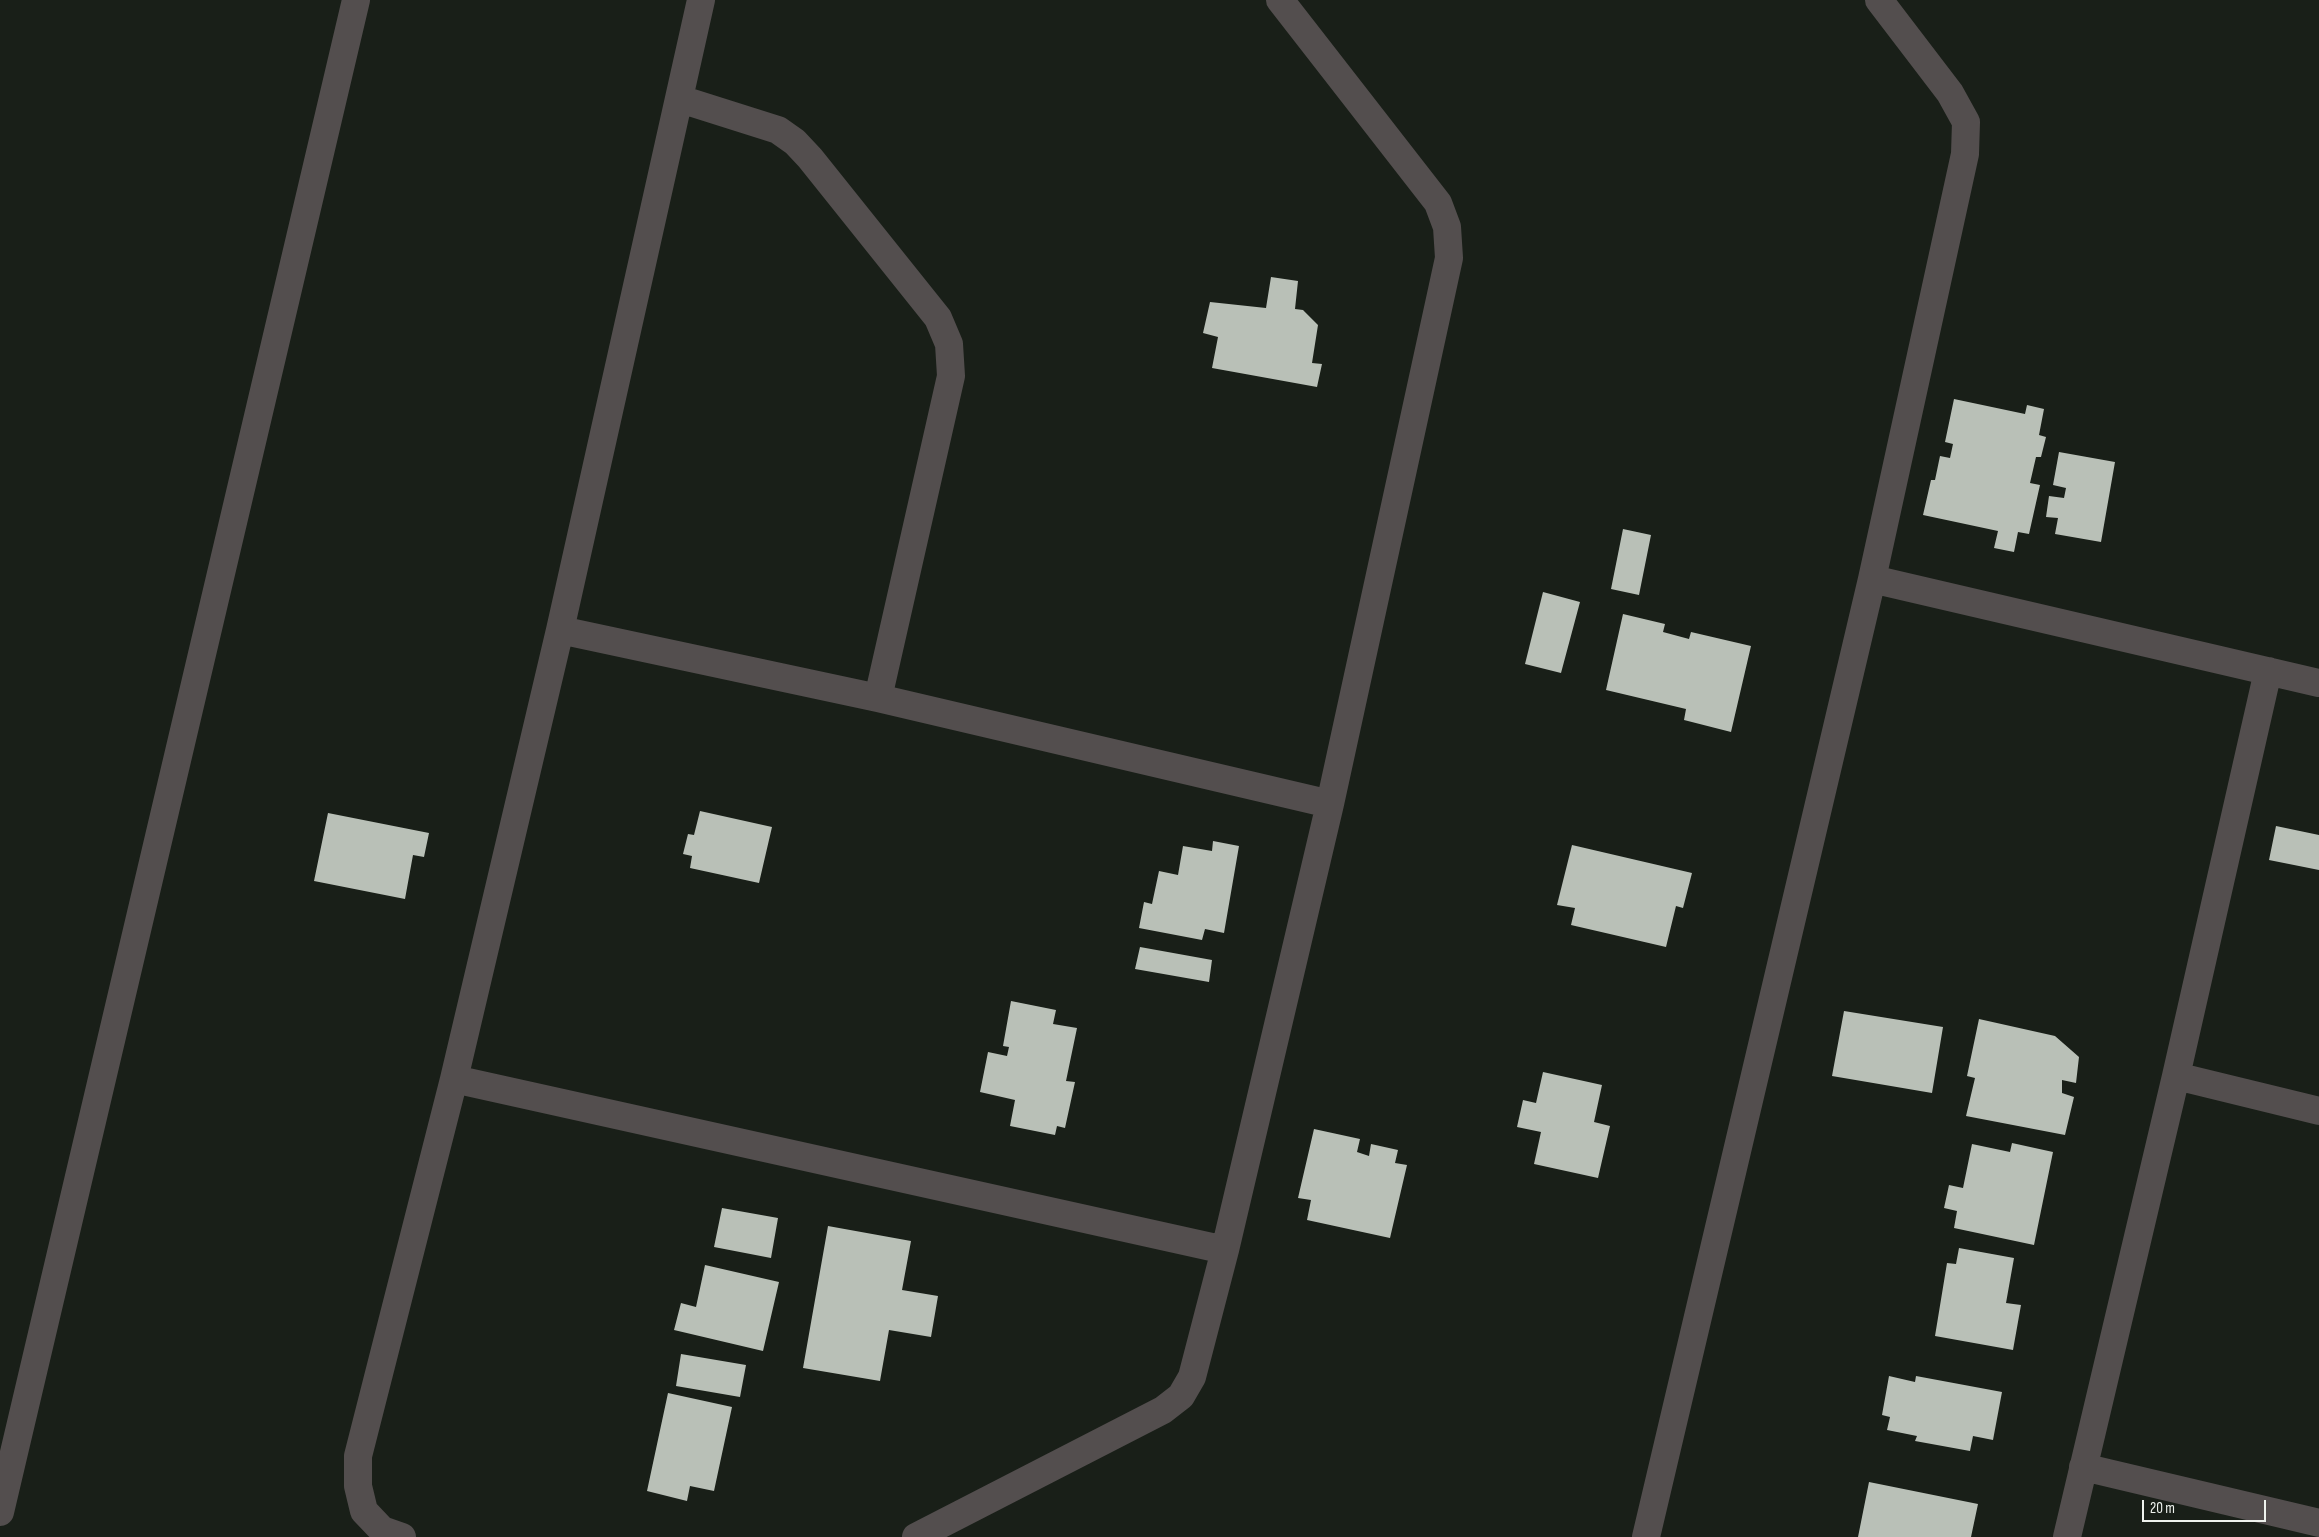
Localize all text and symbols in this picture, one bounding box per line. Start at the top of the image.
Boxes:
scale bar [2144,1490,2268,1522]
text: 20 m [2150,1499,2175,1518]

